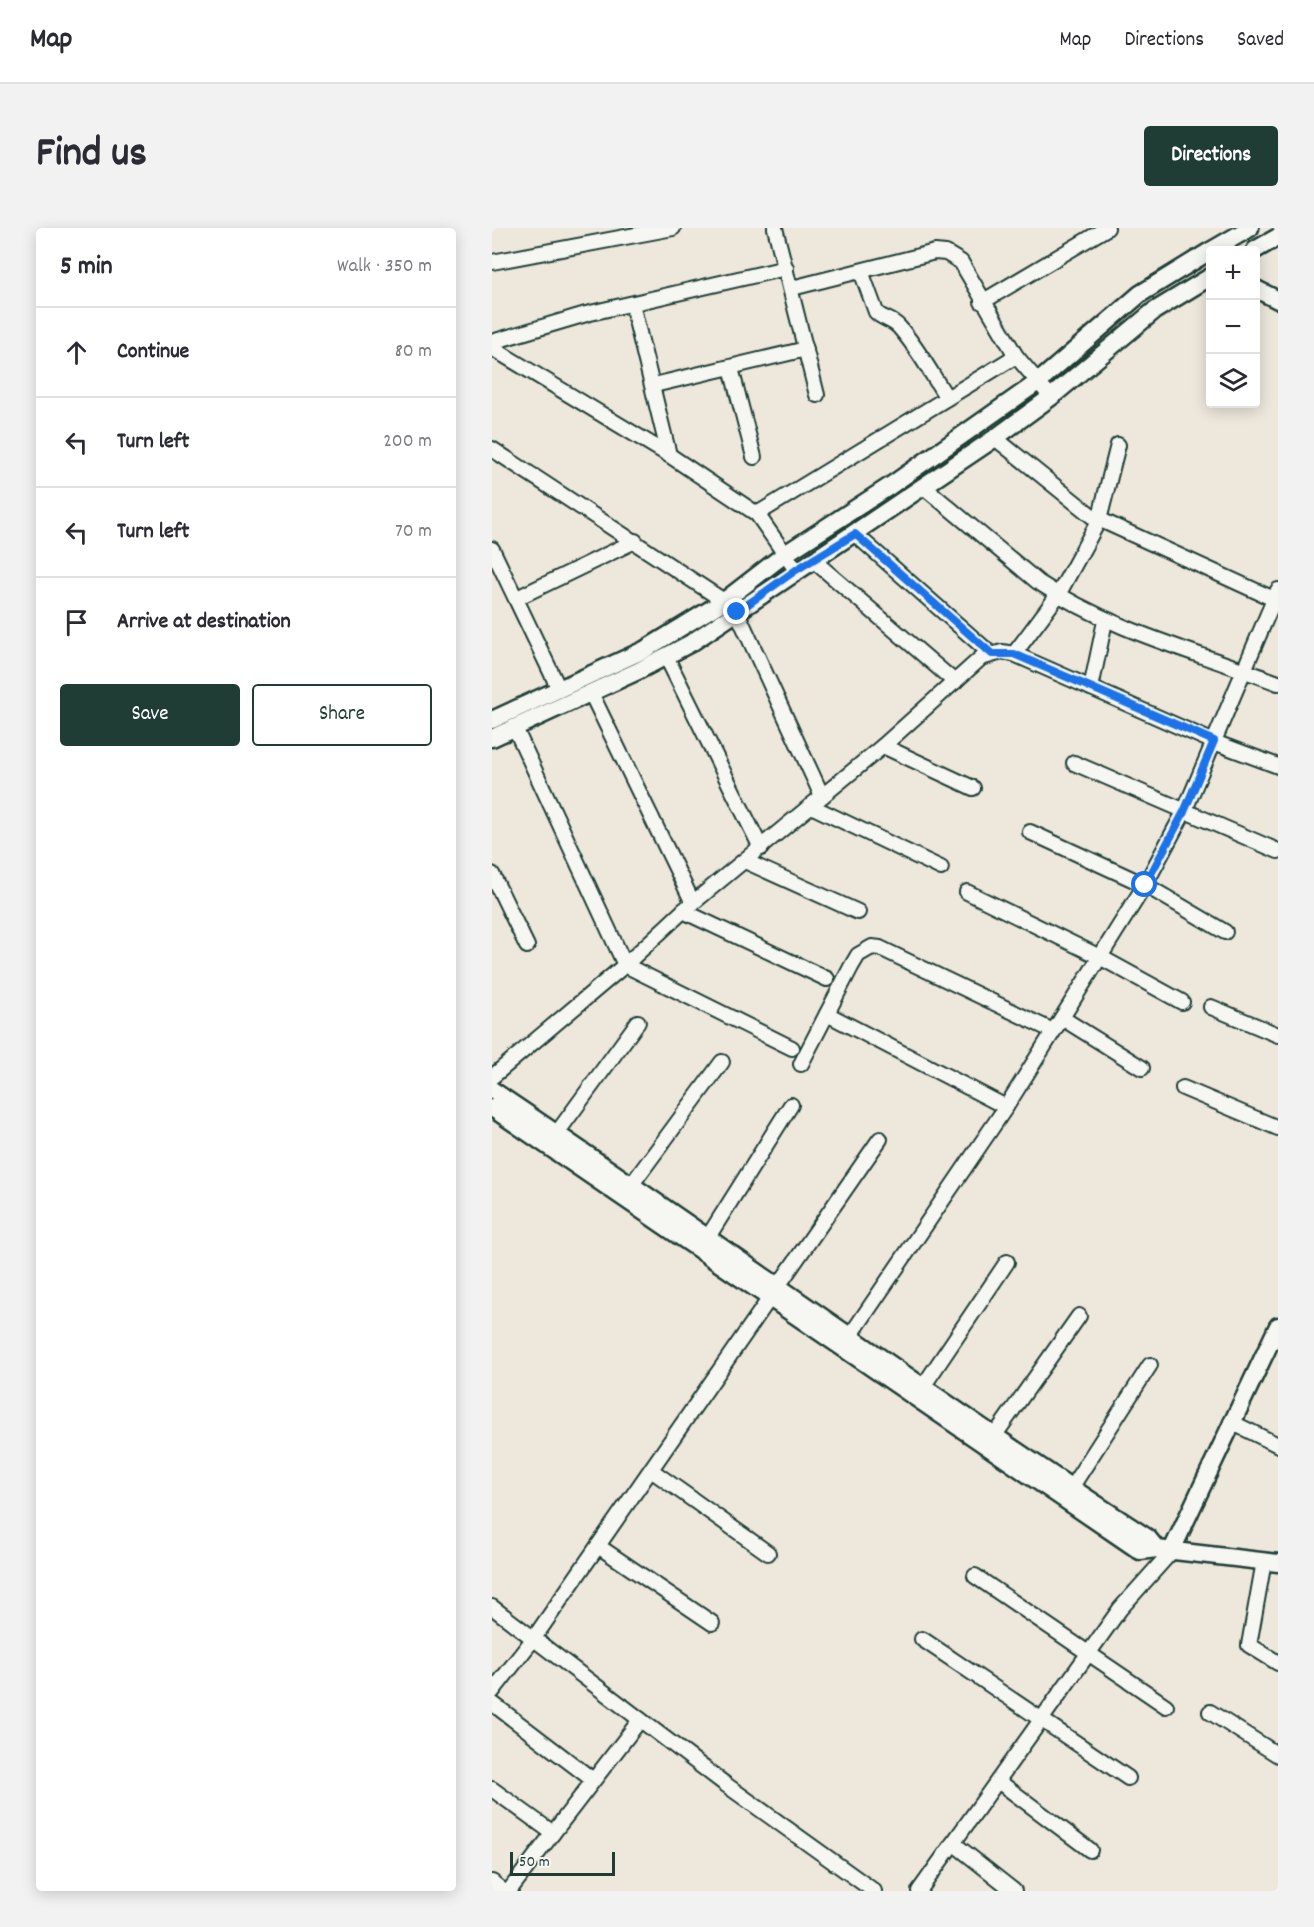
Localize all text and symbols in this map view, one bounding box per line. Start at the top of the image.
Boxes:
text: Map [30,21,72,61]
text: Map [1060,26,1091,56]
text: Directions [1124,26,1204,56]
text: Saved [1237,26,1284,56]
text: Find us [36,126,147,186]
button: Directions [1144,126,1278,186]
map controls [1206,246,1260,408]
button: + [1206,246,1260,300]
text: 5 min [60,249,113,286]
text: Walk · 350 m [337,253,432,281]
button: − [1206,300,1260,354]
icon: ahead [60,336,93,369]
text: Continue [117,337,189,368]
text: 80 m [395,338,432,366]
button: layers [1206,354,1260,408]
icon: left [60,426,93,459]
text: Turn left [117,427,189,458]
text: 200 m [383,428,432,456]
icon: left [60,516,93,549]
text: Turn left [117,517,189,548]
text: 70 m [395,518,432,546]
route end [723,598,749,624]
icon: arrive [60,606,93,639]
text: Arrive at destination [117,607,291,638]
button: Save [60,684,240,746]
button: Share [252,684,432,746]
route start [1131,871,1157,897]
scale bar [510,1849,615,1876]
text: 50 m [519,1851,550,1874]

